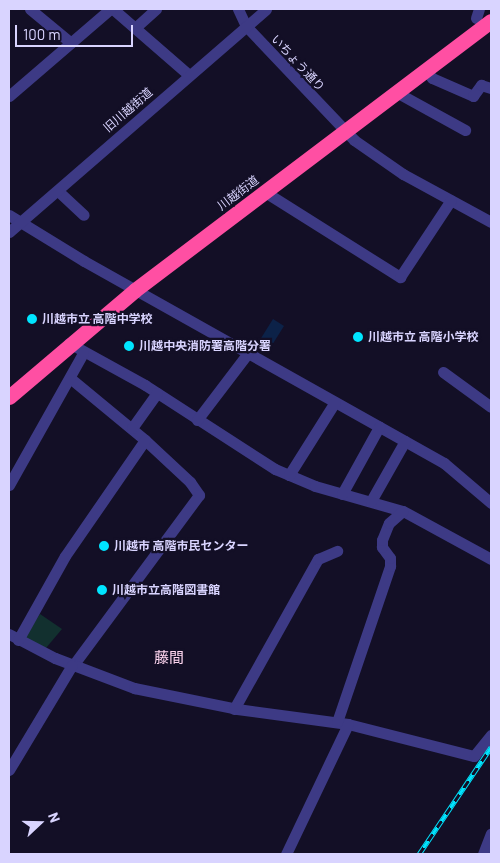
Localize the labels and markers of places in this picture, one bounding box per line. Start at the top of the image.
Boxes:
place label: 川越市立 高階中学校 [42,312,152,326]
marker: 川越市立 高階中学校 [26,313,38,325]
place label: 川越市立 高階小学校 [368,330,478,344]
marker: 川越市立 高階小学校 [352,331,364,343]
place label: 川越中央消防署高階分署 [139,339,271,353]
marker: 川越中央消防署高階分署 [123,340,135,352]
place label: 川越市 高階市民センター [114,539,248,553]
marker: 川越市 高階市民センター [98,540,110,552]
place label: 川越市立高階図書館 [112,583,220,597]
marker: 川越市立高階図書館 [96,584,108,596]

